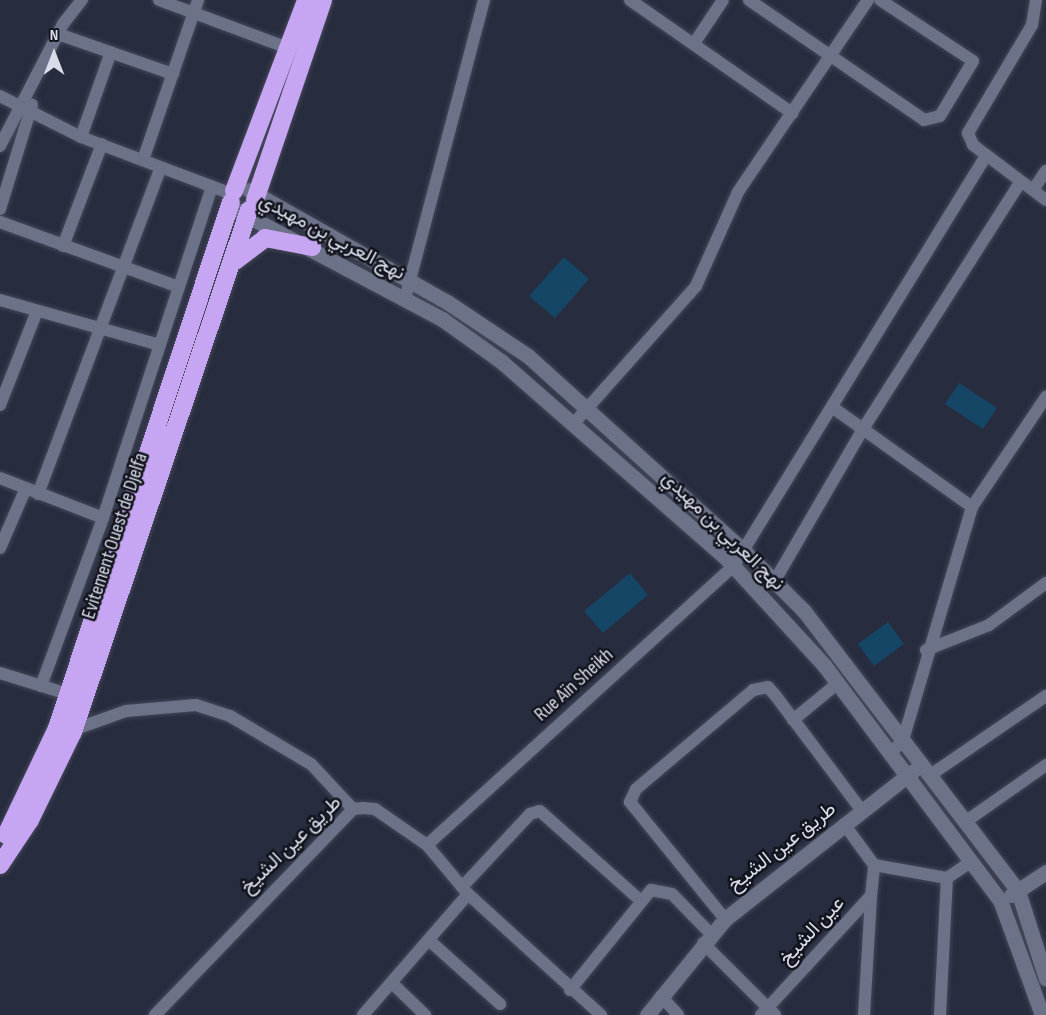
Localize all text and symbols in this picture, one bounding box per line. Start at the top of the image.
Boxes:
north arrow [24,24,84,84]
text: N [50,26,58,45]
street label: نهج العربي بن مهيدي [255,188,409,286]
street label: Evitement Ouest de Djelfa [77,450,153,622]
street label: نهج العربي بن مهيدي [656,466,790,596]
street label: Rue Aïn Sheikh [530,643,618,727]
street label: طريق عين الشيخ [236,791,346,899]
street label: طريق عين الشيخ [723,797,841,897]
street label: عين الشيخ [774,892,850,970]

